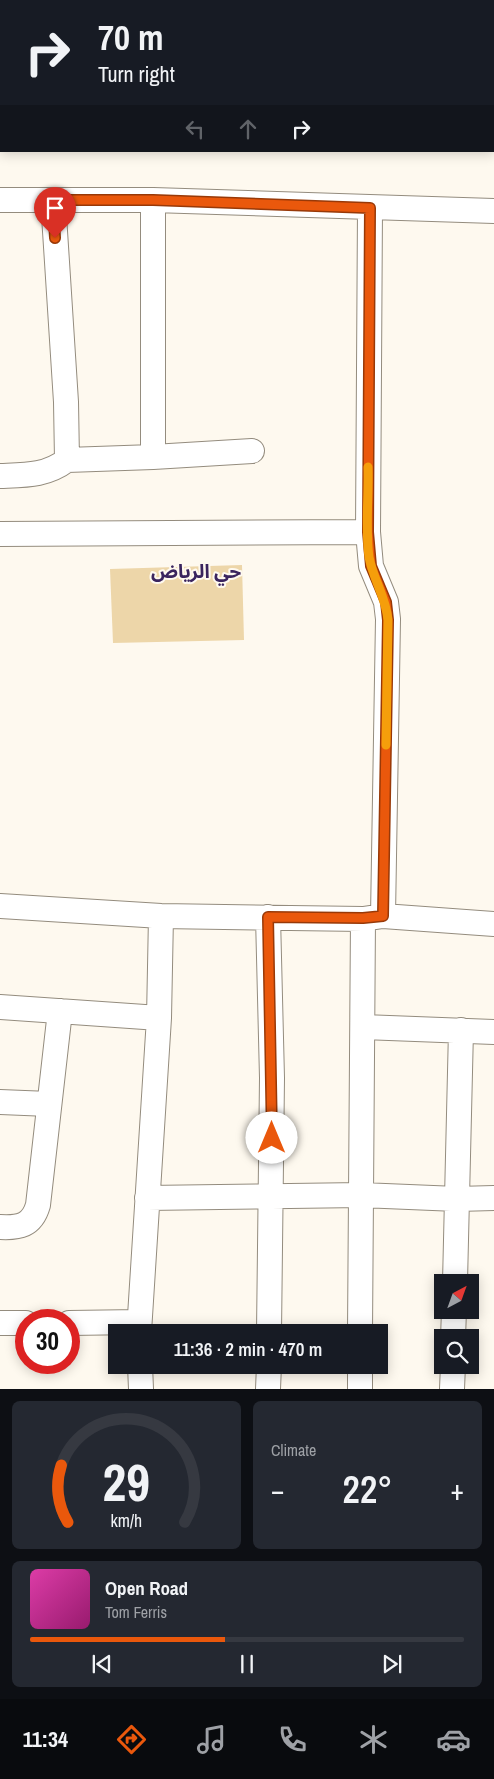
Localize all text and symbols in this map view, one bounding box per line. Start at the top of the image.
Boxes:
text: 70 m [98,14,163,61]
icon: right [15,20,80,85]
text: Turn right [98,59,175,89]
icon: left [181,115,209,143]
icon: ahead [234,115,262,143]
icon: right [287,115,315,143]
pin [34,187,76,238]
icon: arrive [41,194,69,222]
district label: حي الرياض [151,558,241,586]
position arrow [245,1111,297,1163]
north arrow [434,1274,479,1319]
map controls [434,1274,479,1374]
speed limit sign: 30 [15,1309,80,1374]
button: search [434,1329,479,1374]
text: 11:36 · 2 min · 470 m [174,1336,322,1362]
text: Climate [271,1439,316,1461]
text: 29 [103,1447,150,1517]
text: 22° [343,1464,392,1515]
text: − [271,1471,284,1509]
text: + [451,1471,464,1509]
text: km/h [111,1509,142,1533]
text: Open Road [105,1575,188,1601]
text: Tom Ferris [105,1601,167,1623]
icon: previous [88,1650,116,1678]
icon: pause [233,1650,261,1678]
icon: next [378,1650,406,1678]
icon: directions [114,1722,149,1757]
icon: music [194,1722,229,1757]
icon: phone [275,1722,310,1757]
icon: climate [356,1722,391,1757]
icon: car [436,1722,471,1757]
text: 11:34 [23,1724,68,1754]

